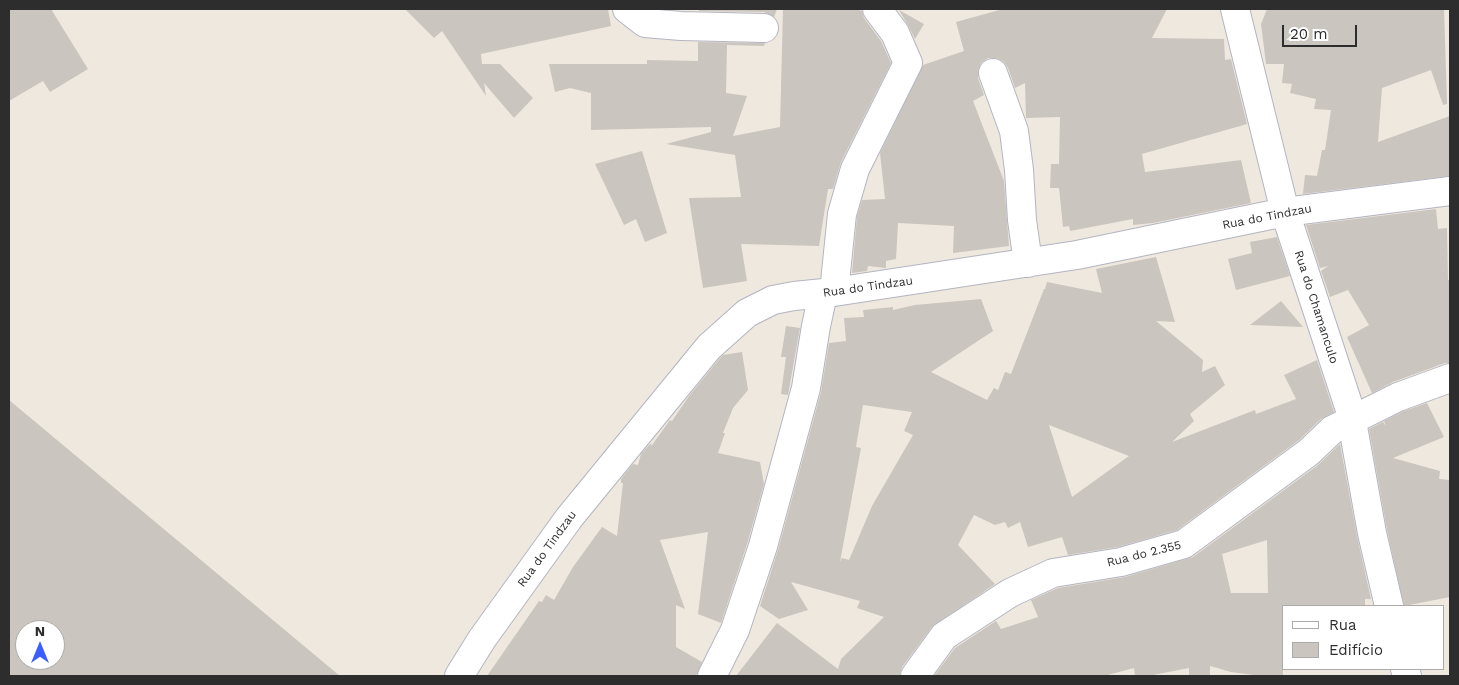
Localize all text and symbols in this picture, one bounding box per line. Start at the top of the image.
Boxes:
scale bar [1284,15,1359,47]
text: 20 m [1290,25,1328,43]
street label: Rua do Tindzau [1221,201,1313,233]
street label: Rua do Chamanculo [1291,249,1341,365]
street label: Rua do Tindzau [822,274,914,300]
street label: Rua do Tindzau [515,508,579,590]
street label: Rua do 2.355 [1105,538,1183,570]
legend [1282,605,1444,670]
text: Rua [1329,616,1357,634]
north arrow [15,620,65,670]
text: N [35,623,45,639]
text: Edifício [1329,641,1383,659]

